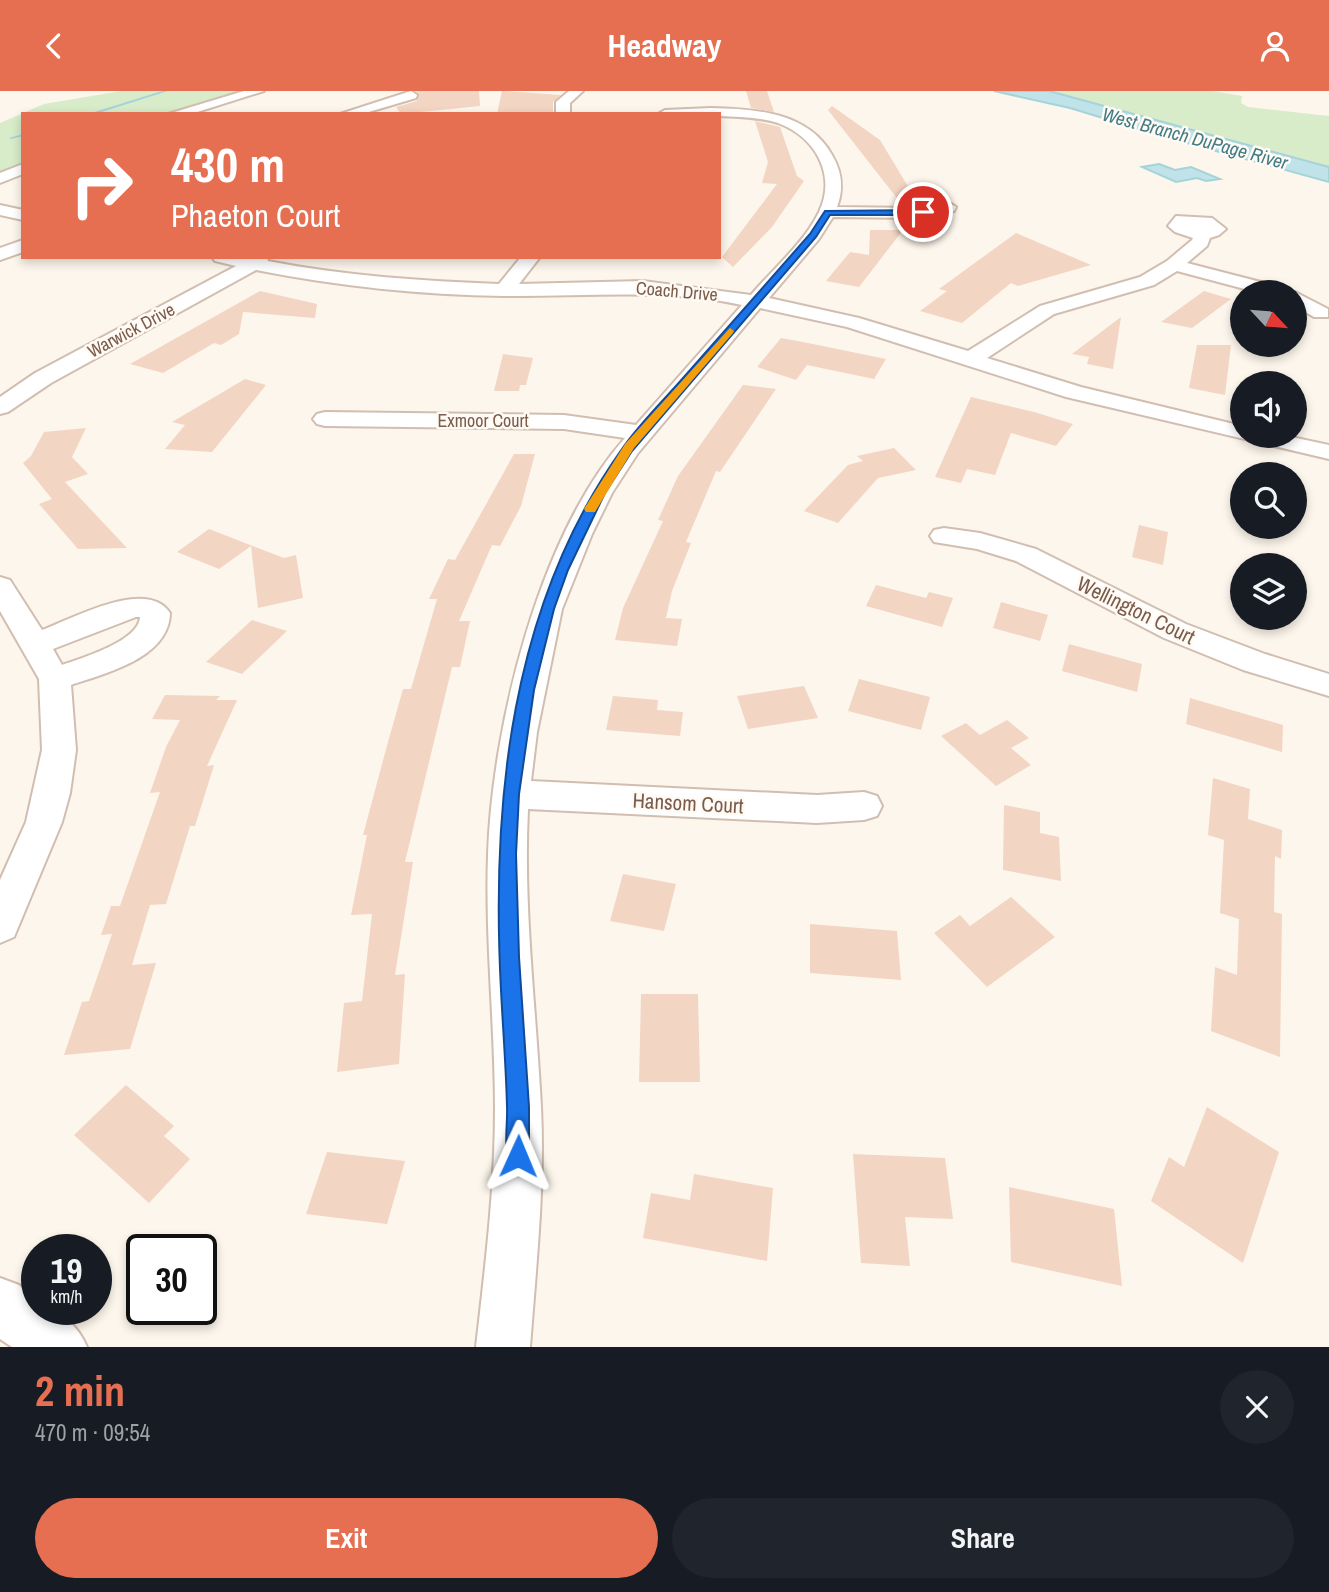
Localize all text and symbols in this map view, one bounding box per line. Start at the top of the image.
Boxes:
text: Headway [608,24,721,67]
icon: back [35,27,73,65]
icon: person [1256,27,1294,65]
water label: West Branch DuPage River [1099,101,1291,175]
text: 430 m [171,131,285,197]
icon: right [56,140,147,231]
pin [893,182,953,242]
icon: arrive [904,193,942,231]
text: Phaeton Court [171,194,340,237]
street label: Coach Drive [635,275,719,307]
north arrow [1230,280,1307,357]
map controls [1230,280,1307,630]
street label: Warwick Drive [83,297,179,363]
button: sound [1230,371,1307,448]
street label: Exmoor Court [437,408,529,433]
button: search [1230,462,1307,539]
button: layers [1230,553,1307,630]
street label: Wellington Court [1072,569,1200,651]
street label: Hansom Court [632,786,744,820]
position arrow [481,1119,555,1193]
speed limit sign: 30 [126,1234,217,1325]
text: 19 [51,1247,82,1294]
text: km/h [51,1284,83,1309]
text: 2 min [35,1363,125,1419]
button: close [1220,1370,1294,1444]
text: 470 m · 09:54 [35,1417,150,1448]
button: Exit [35,1498,658,1578]
button: Share [672,1498,1294,1578]

